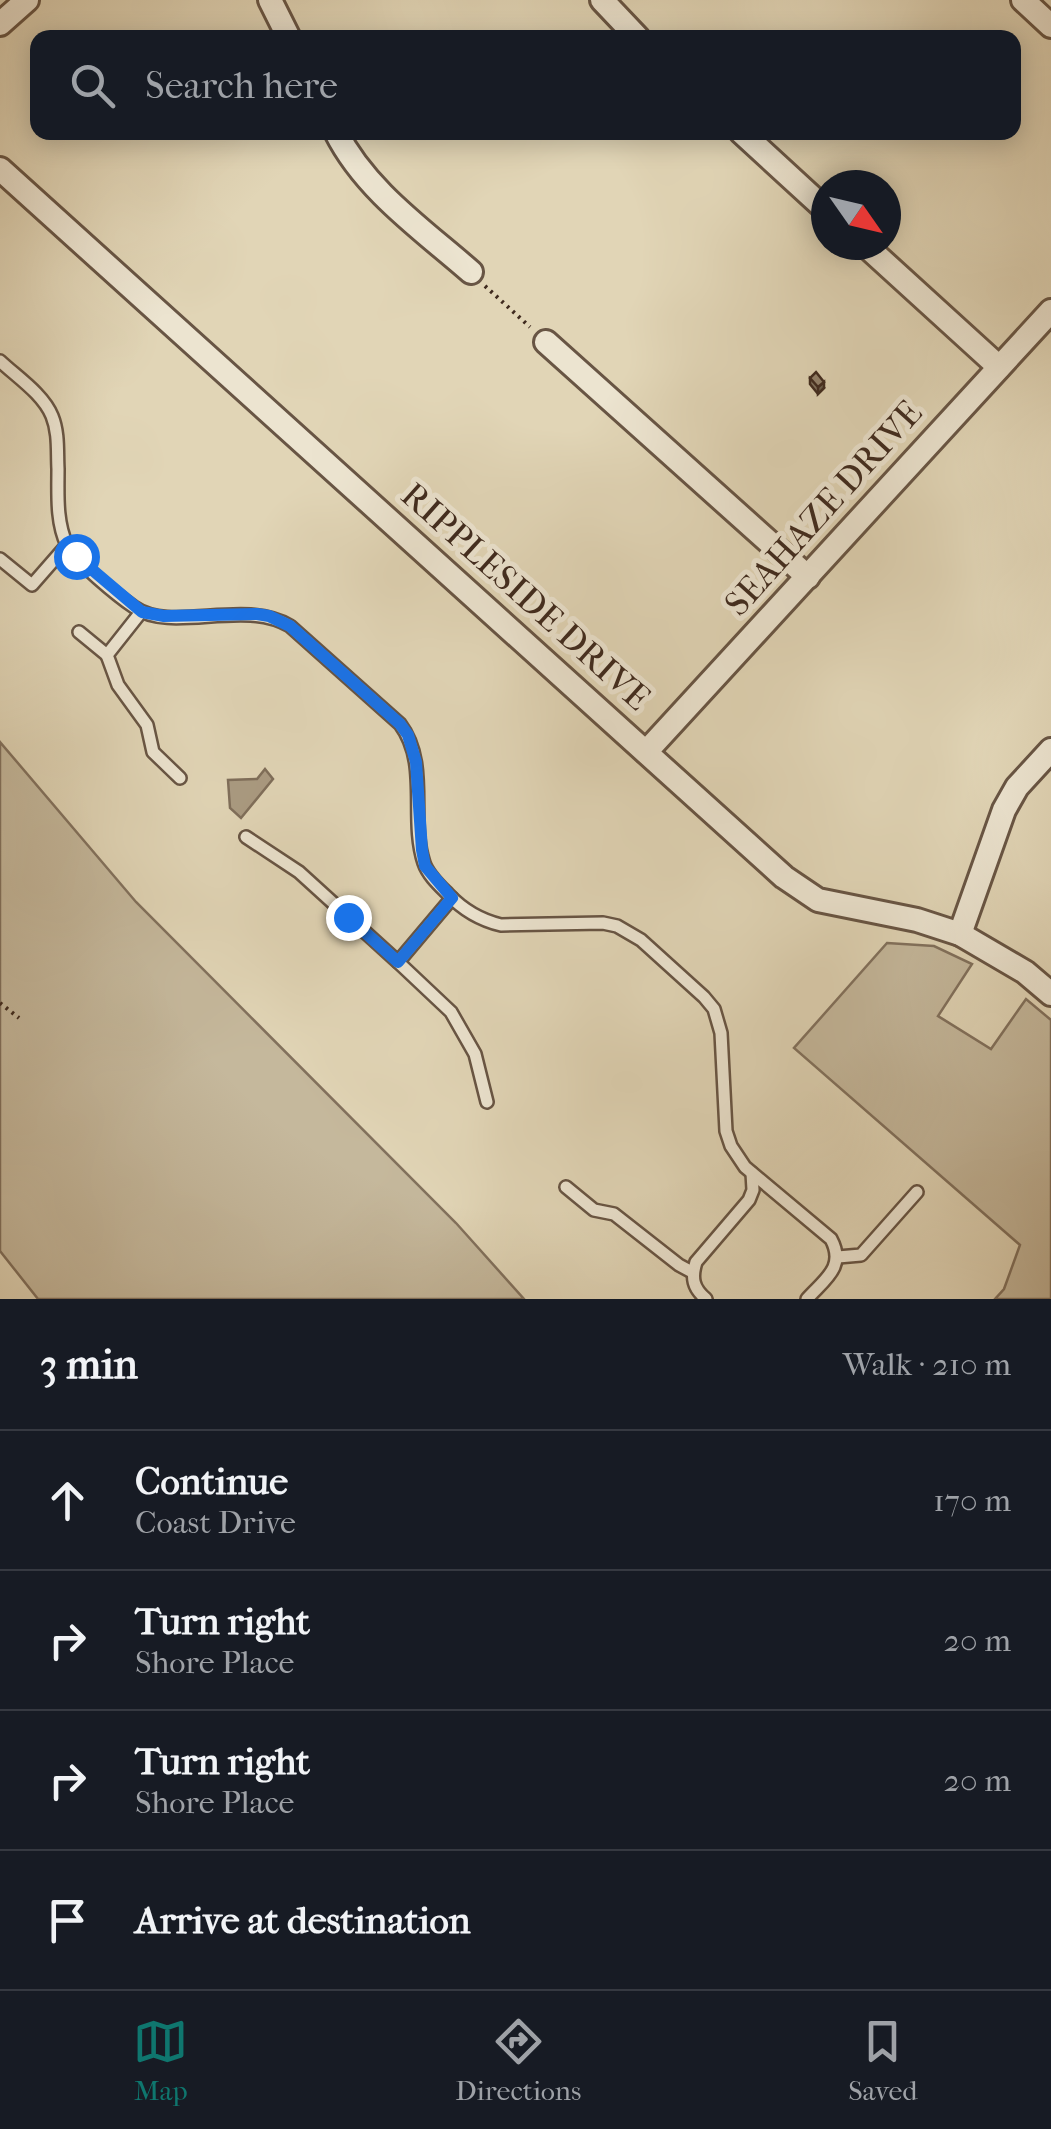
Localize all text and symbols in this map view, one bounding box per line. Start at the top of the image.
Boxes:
search box [30,30,1021,140]
icon: search [65,58,120,113]
text: Search here [145,63,338,108]
north arrow [811,170,901,260]
street label: SEAHAZE DRIVE [716,393,931,624]
street label: RIPPLESIDE DRIVE [393,474,658,719]
route start [54,534,100,580]
route end [326,895,372,941]
text: 3 min [40,1340,138,1389]
text: Walk · 210 m [843,1346,1011,1383]
text: Continue [135,1459,288,1504]
icon: ahead [40,1473,95,1528]
text: 170 m [933,1482,1011,1519]
text: Coast Drive [135,1504,296,1541]
text: Turn right [135,1599,310,1644]
icon: right [40,1613,95,1668]
text: 20 m [943,1622,1011,1659]
text: Shore Place [135,1644,294,1681]
text: Turn right [135,1739,310,1784]
icon: right [40,1753,95,1808]
text: 20 m [943,1762,1011,1799]
text: Shore Place [135,1784,294,1821]
icon: arrive [40,1893,95,1948]
text: Arrive at destination [135,1898,471,1943]
tab: Map [133,2014,188,2107]
tab: Directions [455,2014,581,2107]
tab: Saved [848,2014,918,2107]

